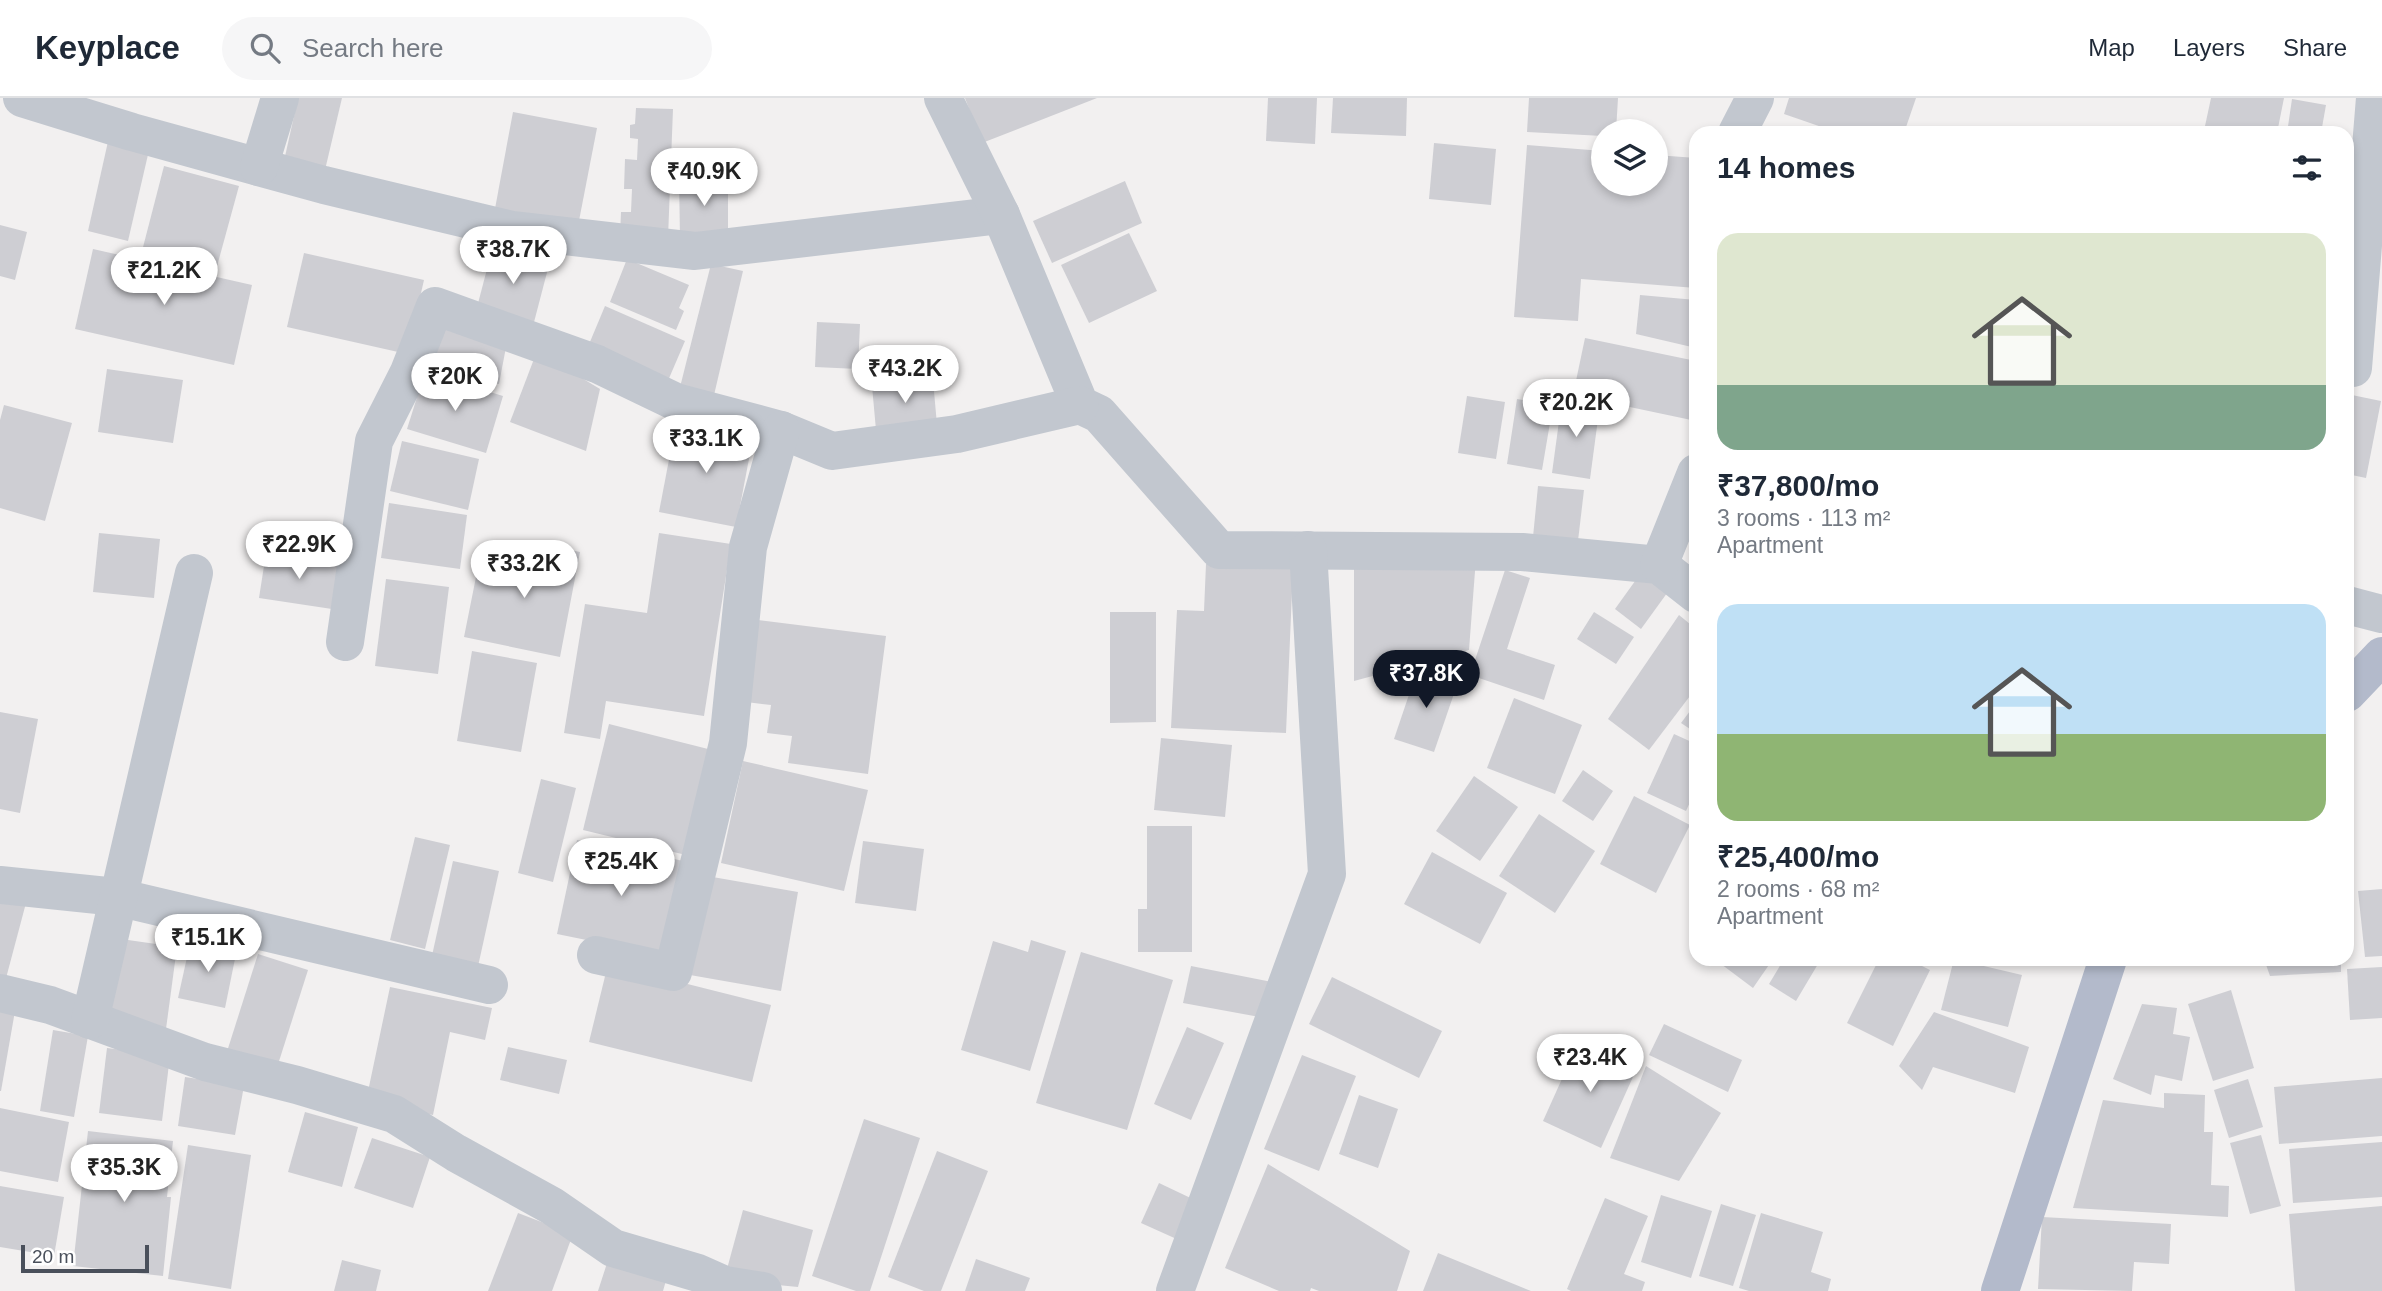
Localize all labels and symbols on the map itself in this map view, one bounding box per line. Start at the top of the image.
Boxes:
pin: ₹40.9K [647,148,761,208]
pin: ₹38.7K [456,226,570,286]
pin: ₹21.2K [107,248,221,307]
pin: ₹43.2K [848,345,962,405]
pin: ₹20K [414,354,496,413]
pin: ₹20.2K [1519,380,1633,439]
pin: ₹33.1K [649,416,763,475]
pin: ₹22.9K [242,522,356,581]
pin: ₹33.2K [467,540,581,600]
pin: ₹37.8K [1369,650,1483,710]
pin: ₹25.4K [564,838,678,898]
pin: ₹15.1K [151,914,265,974]
pin: ₹23.4K [1533,1034,1647,1094]
pin: ₹35.3K [67,1144,181,1204]
scale bar [21,1242,149,1274]

